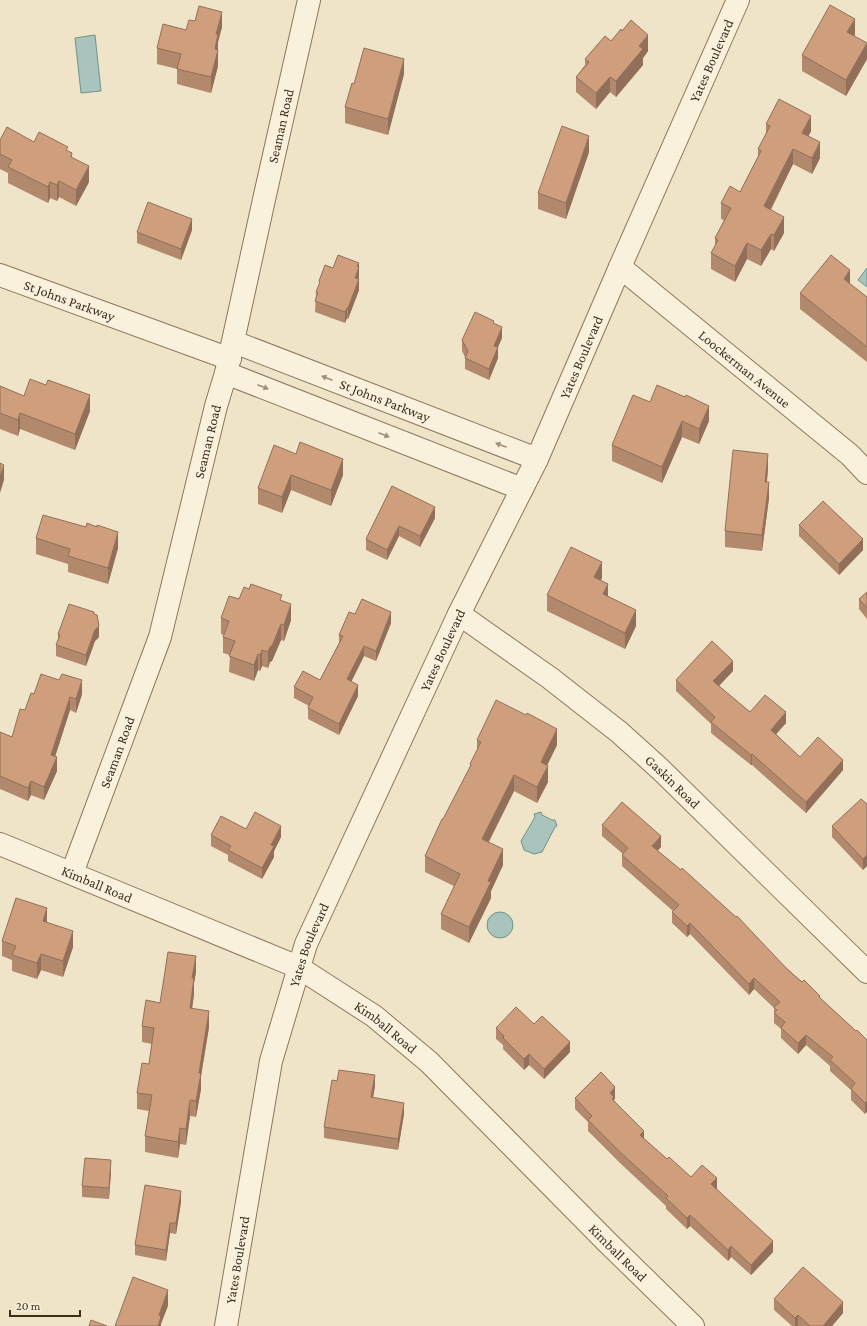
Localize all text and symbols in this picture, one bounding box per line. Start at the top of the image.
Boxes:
street label: Yates Boulevard [686,16,737,104]
street label: Seaman Road [264,87,297,165]
street label: St Johns Parkway [22,276,118,325]
street label: Yates Boulevard [556,313,606,401]
street label: Loockerman Avenue [696,327,794,411]
one-way arrow [321,374,333,380]
street label: St Johns Parkway [338,376,433,425]
one-way arrow [257,385,269,391]
street label: Seaman Road [191,402,224,480]
one-way arrow [378,432,390,438]
one-way arrow [494,441,506,447]
street label: Yates Boulevard [416,606,469,694]
street label: Seaman Road [96,713,138,790]
street label: Gaskin Road [642,752,704,812]
street label: Kimball Road [59,862,135,906]
street label: Yates Boulevard [286,900,332,989]
street label: Kimball Road [352,998,421,1057]
street label: Yates Boulevard [222,1214,253,1305]
street label: Kimball Road [586,1221,651,1285]
scale bar [10,1292,80,1318]
text: 20 m [16,1299,41,1313]

